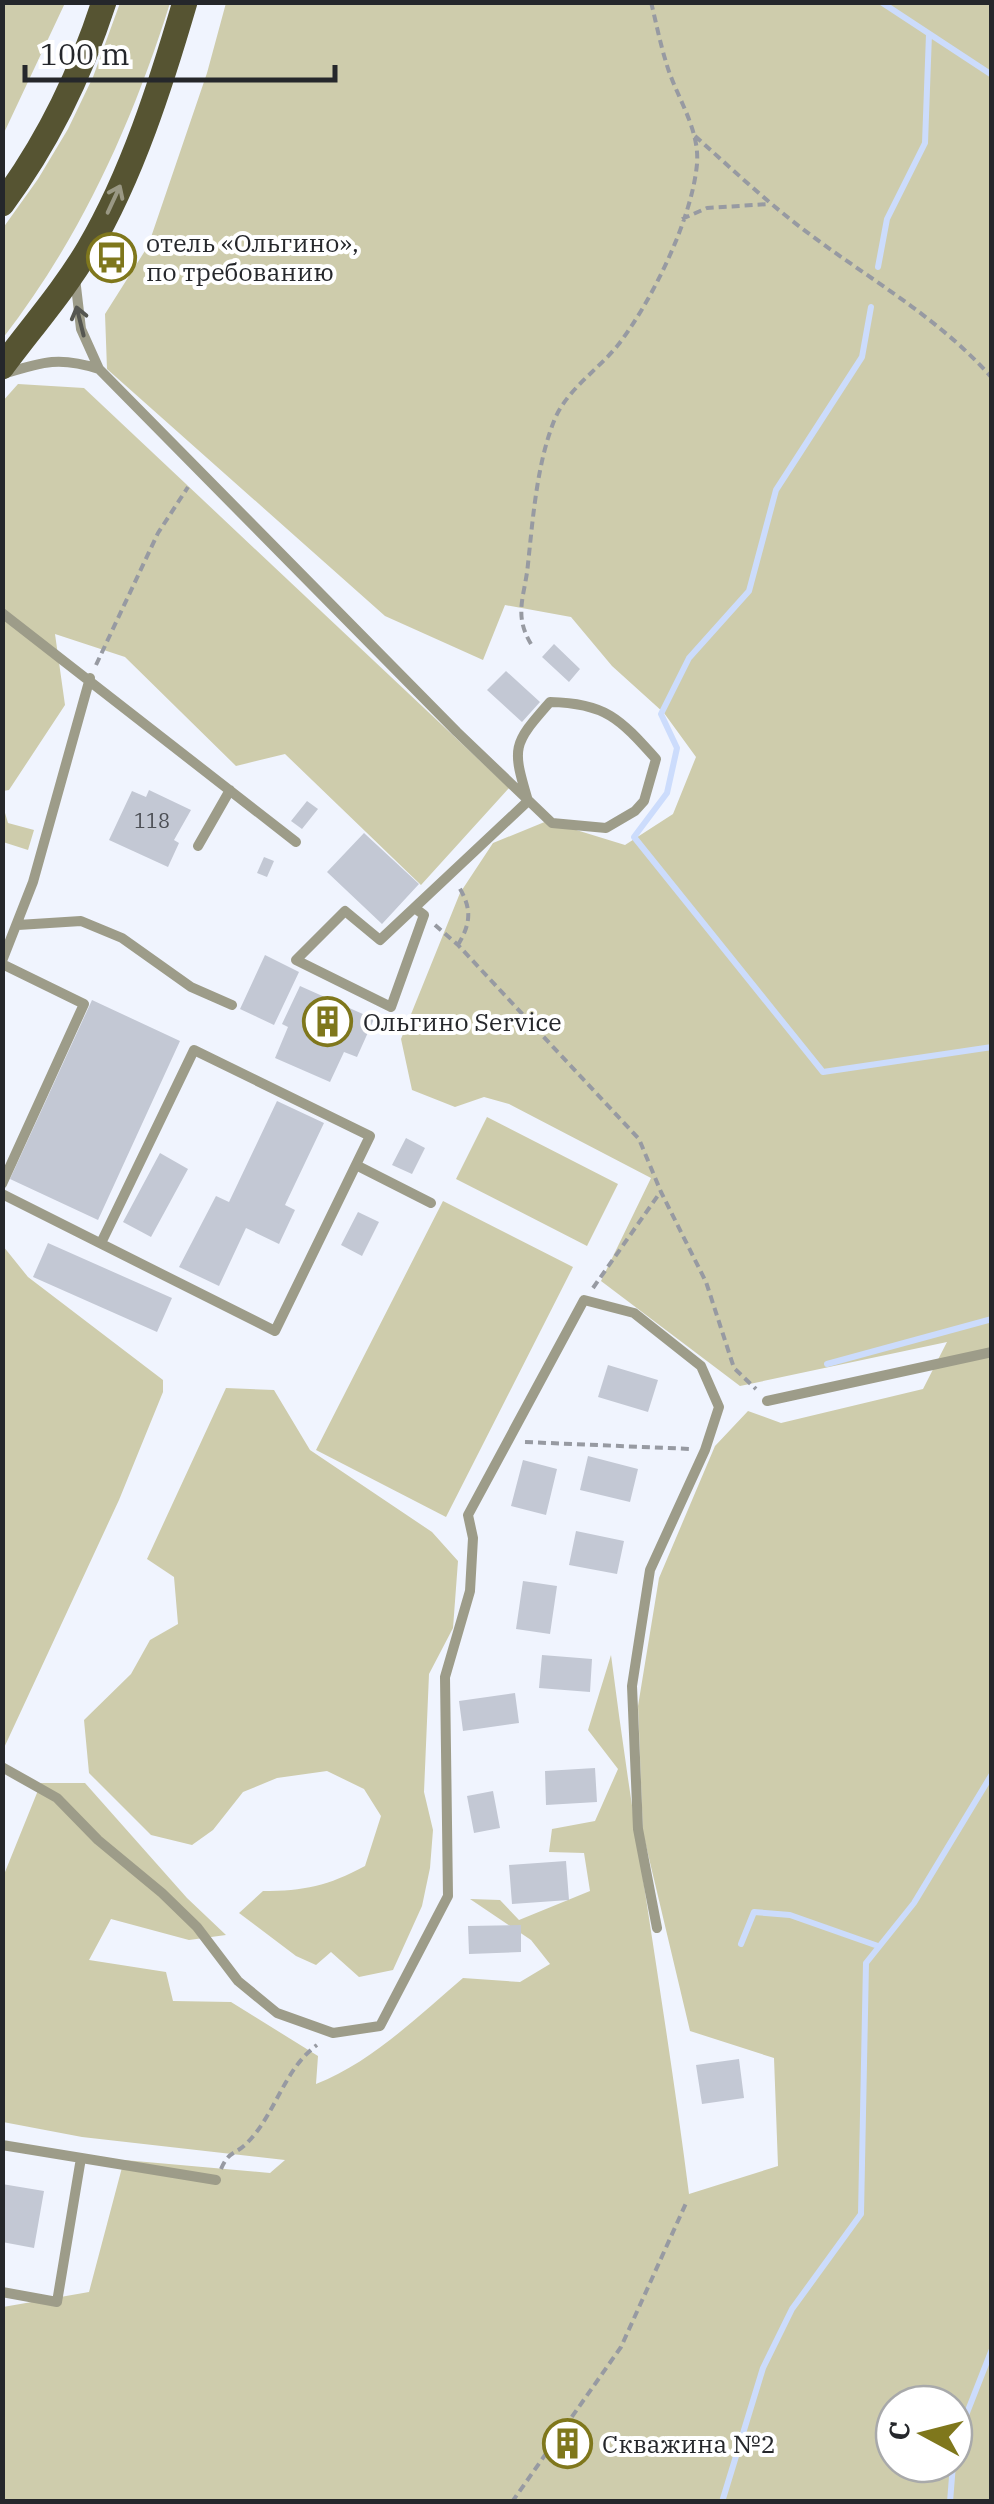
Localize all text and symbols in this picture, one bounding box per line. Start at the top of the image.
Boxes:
scale bar [25,20,335,82]
text: 100 m [40,34,130,73]
one-way arrow [106,184,125,214]
place label: отель «Ольгино», по требованию [146,226,359,288]
bus stop icon: отель «Ольгино», по требованию [85,231,137,283]
one-way arrow [70,306,89,337]
house number: 118 [134,807,170,834]
building icon: Ольгино Service [302,996,354,1048]
place label: Ольгино Service [363,1005,562,1038]
north arrow [874,2384,974,2484]
building icon: Скважина №2 [541,2418,593,2470]
text: С [879,2419,918,2442]
place label: Скважина №2 [602,2427,776,2460]

